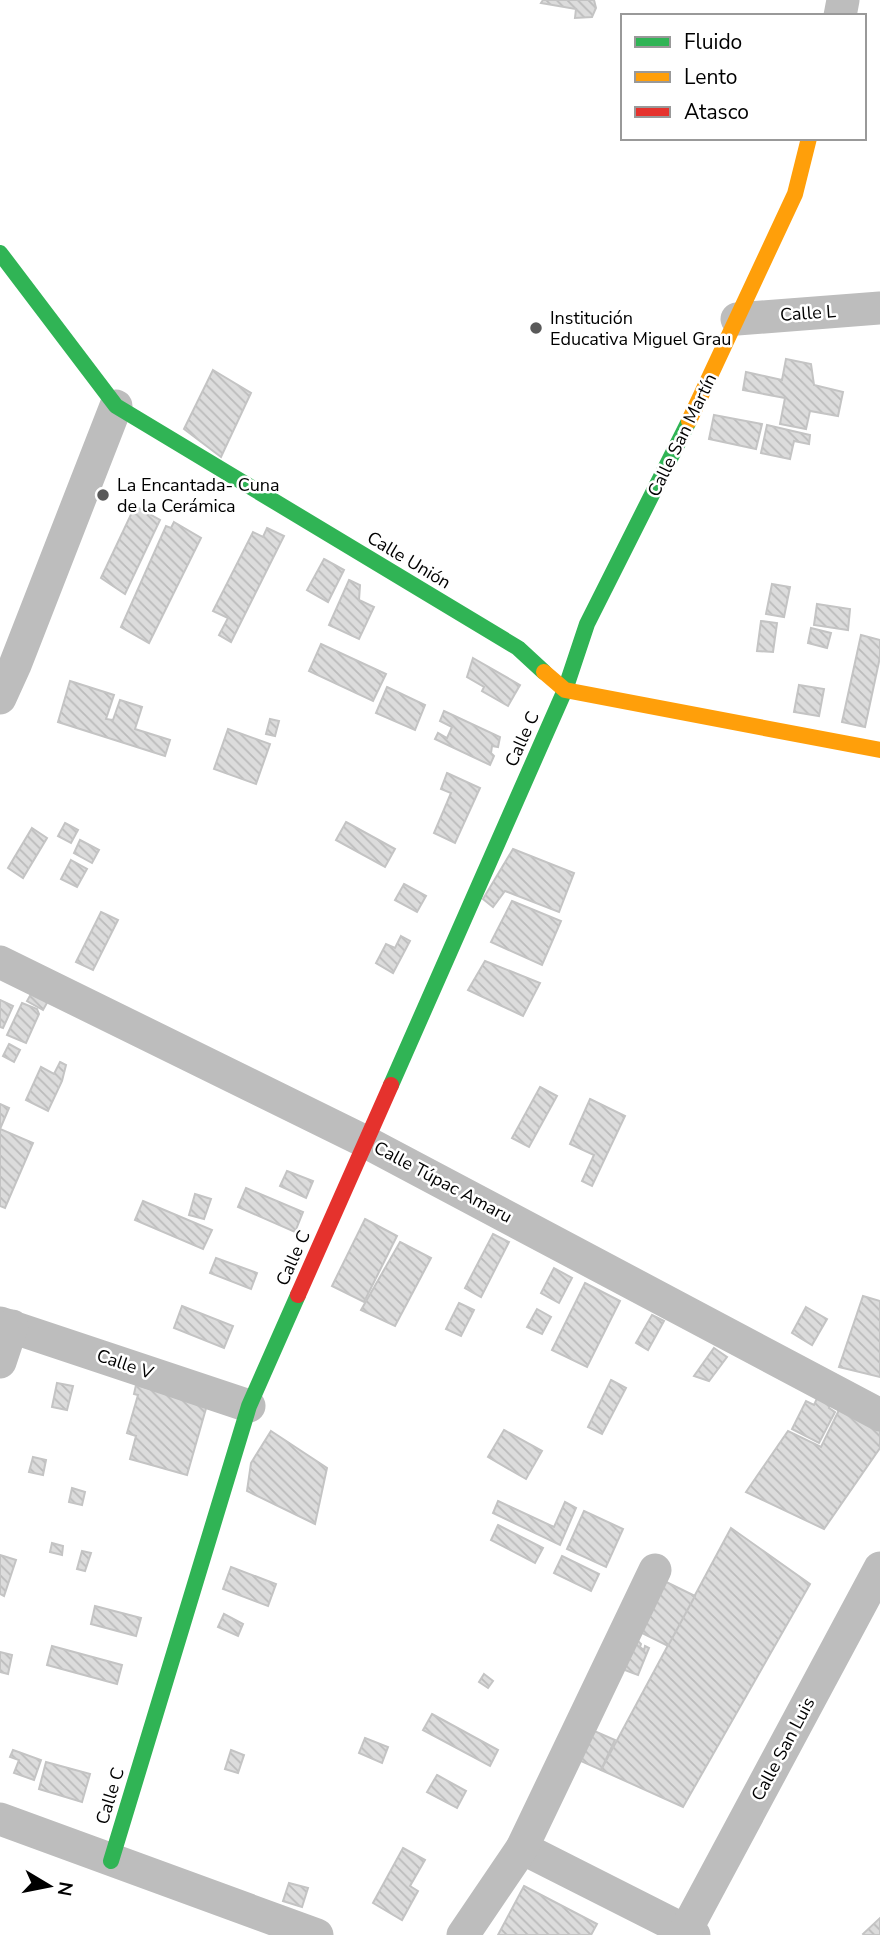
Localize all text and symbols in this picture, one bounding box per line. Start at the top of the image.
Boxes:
legend [621,14,866,140]
text: Fluido [684,28,742,56]
text: Lento [684,63,737,91]
text: Atasco [684,98,749,126]
street label: Calle L [779,299,837,327]
place label: Institución Educativa Miguel Grau [550,306,731,351]
marker: Institución Educativa Miguel Grau [528,320,544,336]
street label: Calle San Martín [642,369,722,501]
place label: La Encantada- Cuna de la Cerámica [117,473,280,518]
marker: La Encantada- Cuna de la Cerámica [95,487,111,503]
street label: Calle Unión [363,526,455,594]
street label: Calle C [499,708,545,770]
street label: Calle Túpac Amaru [370,1135,516,1229]
street label: Calle C [270,1227,316,1289]
street label: Calle V [93,1343,157,1385]
street label: Calle San Luis [746,1693,820,1805]
street label: Calle C [90,1765,130,1827]
north arrow [14,1851,84,1921]
text: N [51,1880,79,1898]

